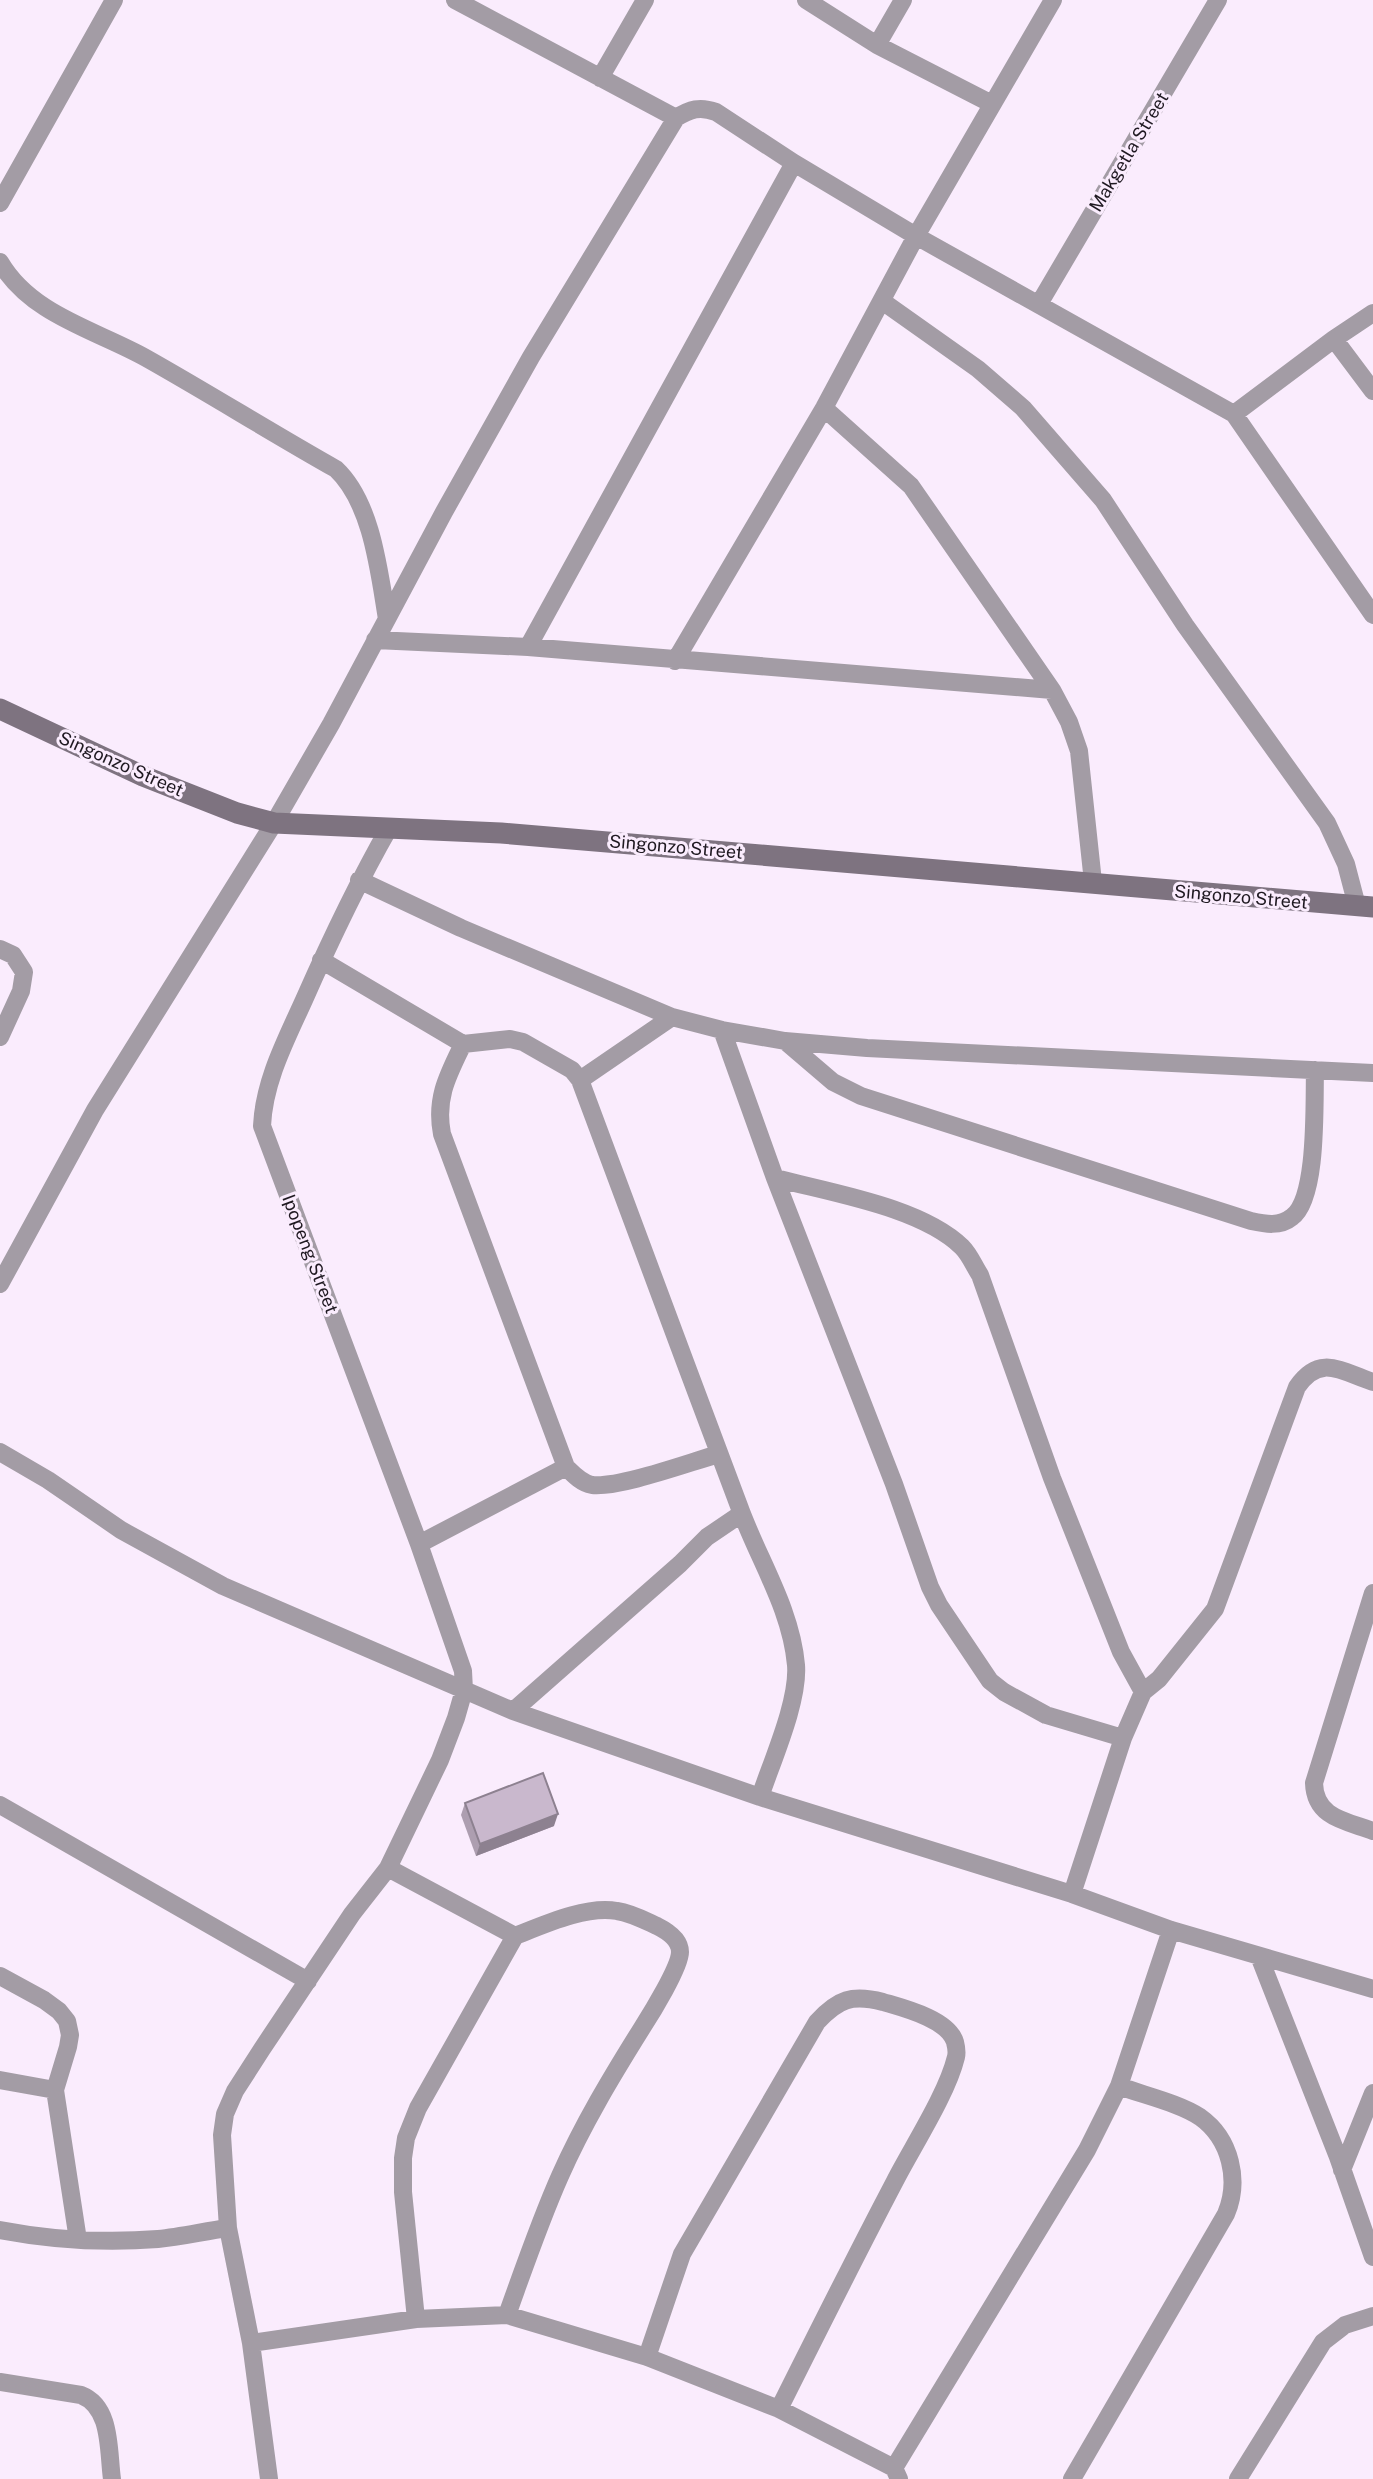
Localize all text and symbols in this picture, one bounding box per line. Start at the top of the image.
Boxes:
street label: Makgetla Street [1085,88,1172,215]
street label: Singonzo Street [56,727,187,800]
street label: Singonzo Street [608,830,744,863]
street label: Singonzo Street [1173,880,1309,913]
street label: Ipopeng Street [278,1191,343,1316]

